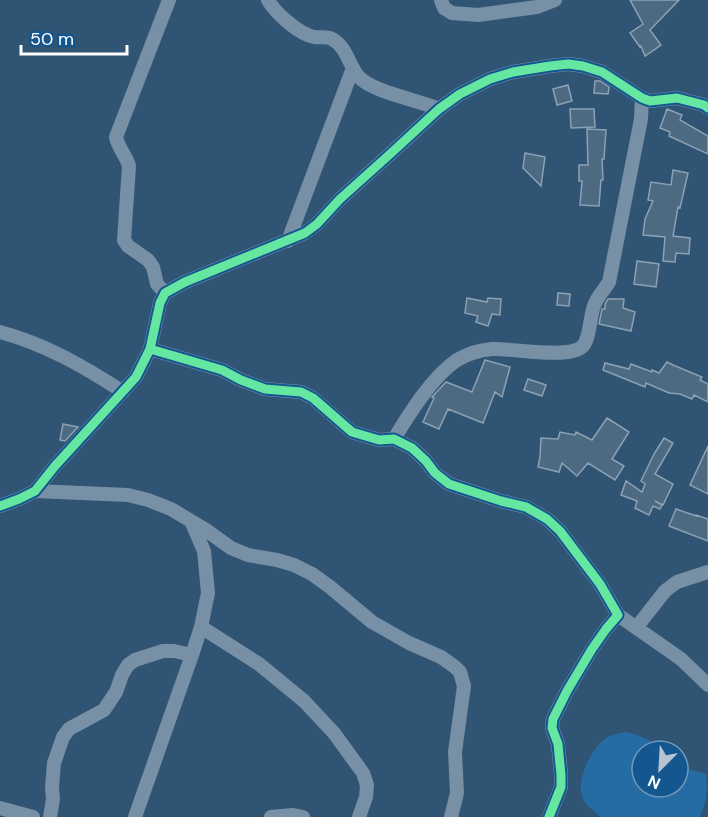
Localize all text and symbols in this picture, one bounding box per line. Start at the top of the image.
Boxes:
scale bar [21,18,128,56]
text: 50 m [30,27,74,51]
north arrow [630,739,690,799]
text: N [645,770,664,794]

